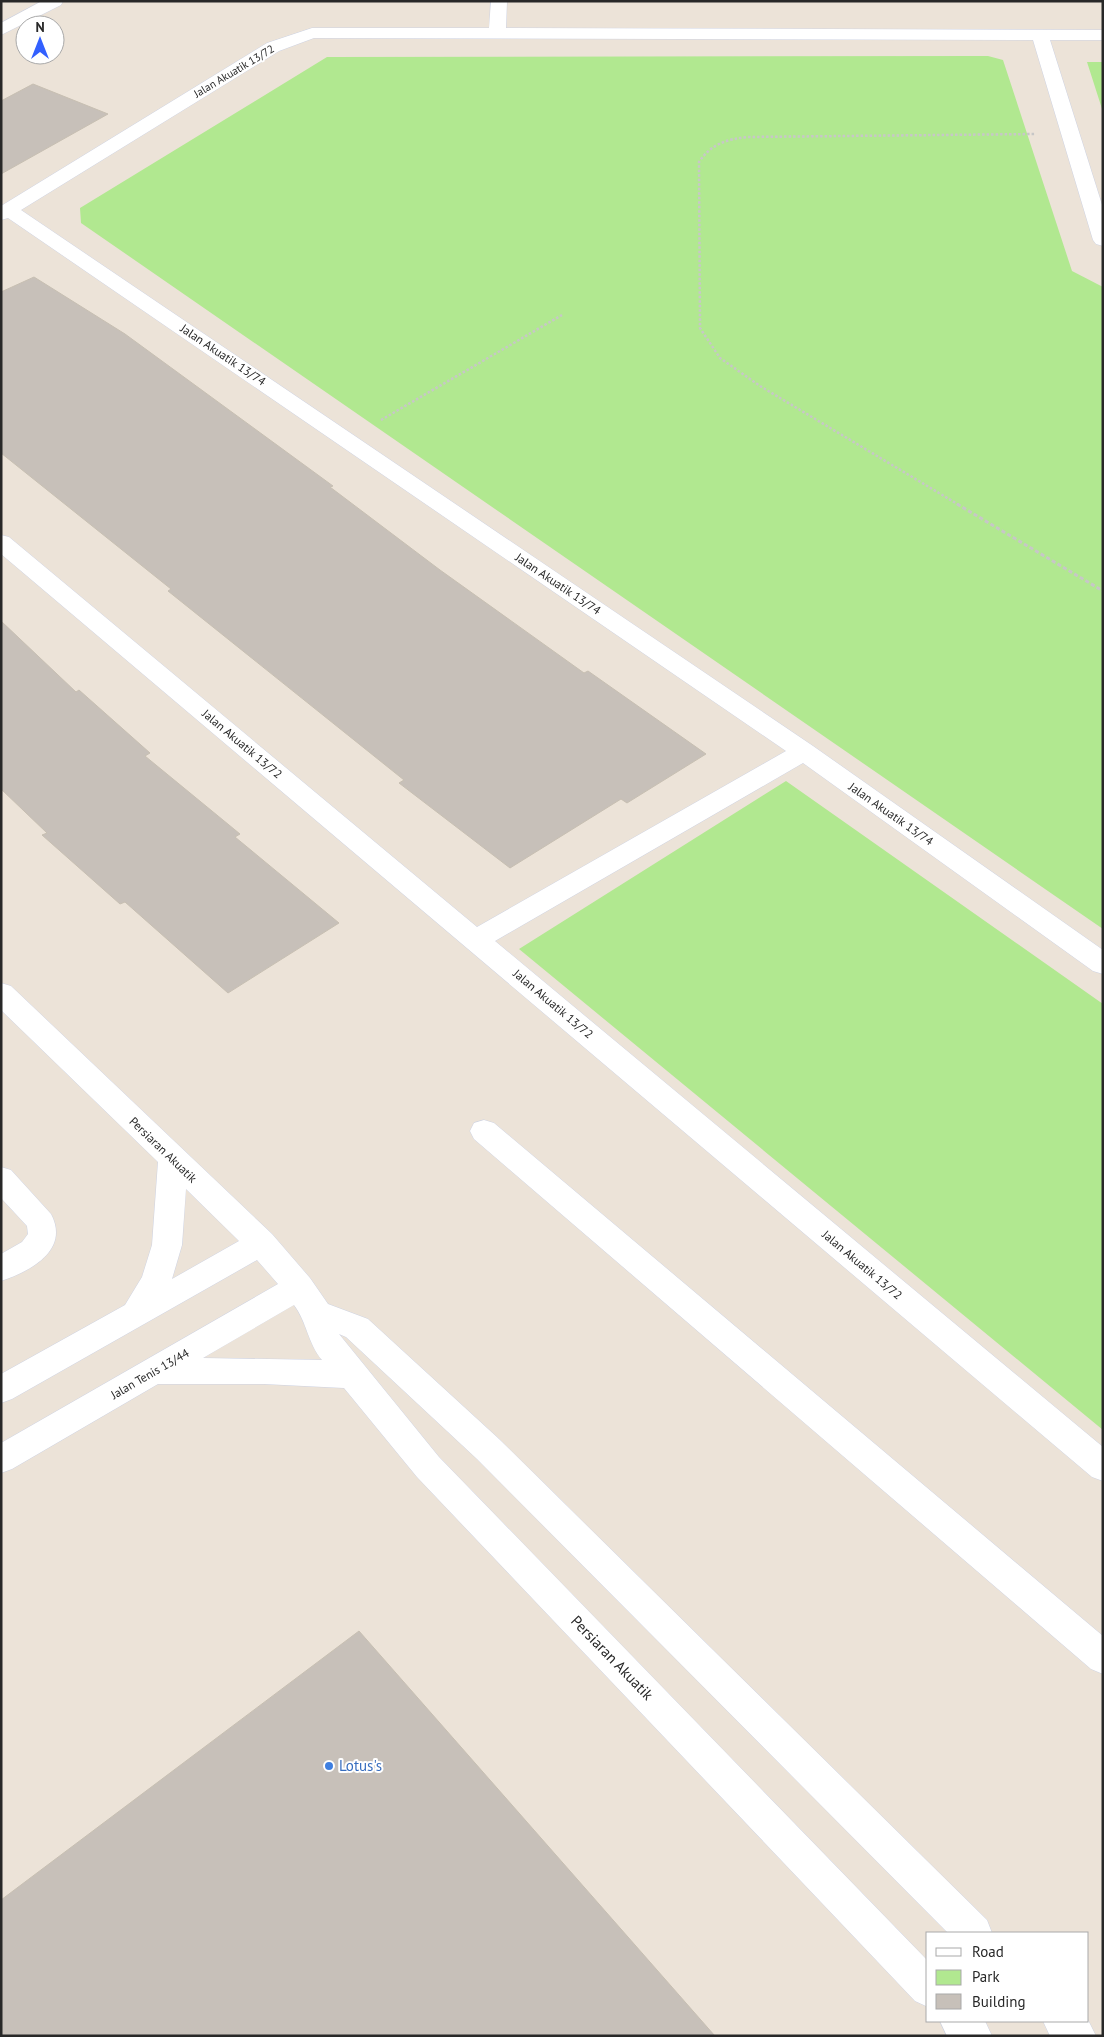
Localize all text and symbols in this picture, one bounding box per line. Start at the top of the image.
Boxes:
north arrow [15,15,65,65]
text: N [35,18,45,36]
street label: Jalan Akuatik 13/72 [190,41,277,101]
street label: Jalan Akuatik 13/74 [177,320,269,389]
street label: Jalan Akuatik 13/74 [512,549,604,618]
street label: Jalan Akuatik 13/72 [199,705,285,781]
street label: Jalan Akuatik 13/74 [845,778,937,849]
street label: Jalan Akuatik 13/72 [510,965,596,1041]
street label: Persiaran Akuatik [126,1114,200,1186]
street label: Jalan Akuatik 13/72 [819,1226,905,1302]
street label: Jalan Tenis 13/44 [107,1345,192,1403]
street label: Persiaran Akuatik [567,1611,658,1705]
place label: Lotus's [339,1756,382,1775]
marker: Lotus's [323,1760,335,1772]
legend [926,1932,1089,2022]
text: Road [972,1942,1004,1961]
text: Park [972,1967,1000,1986]
text: Building [972,1992,1026,2011]

